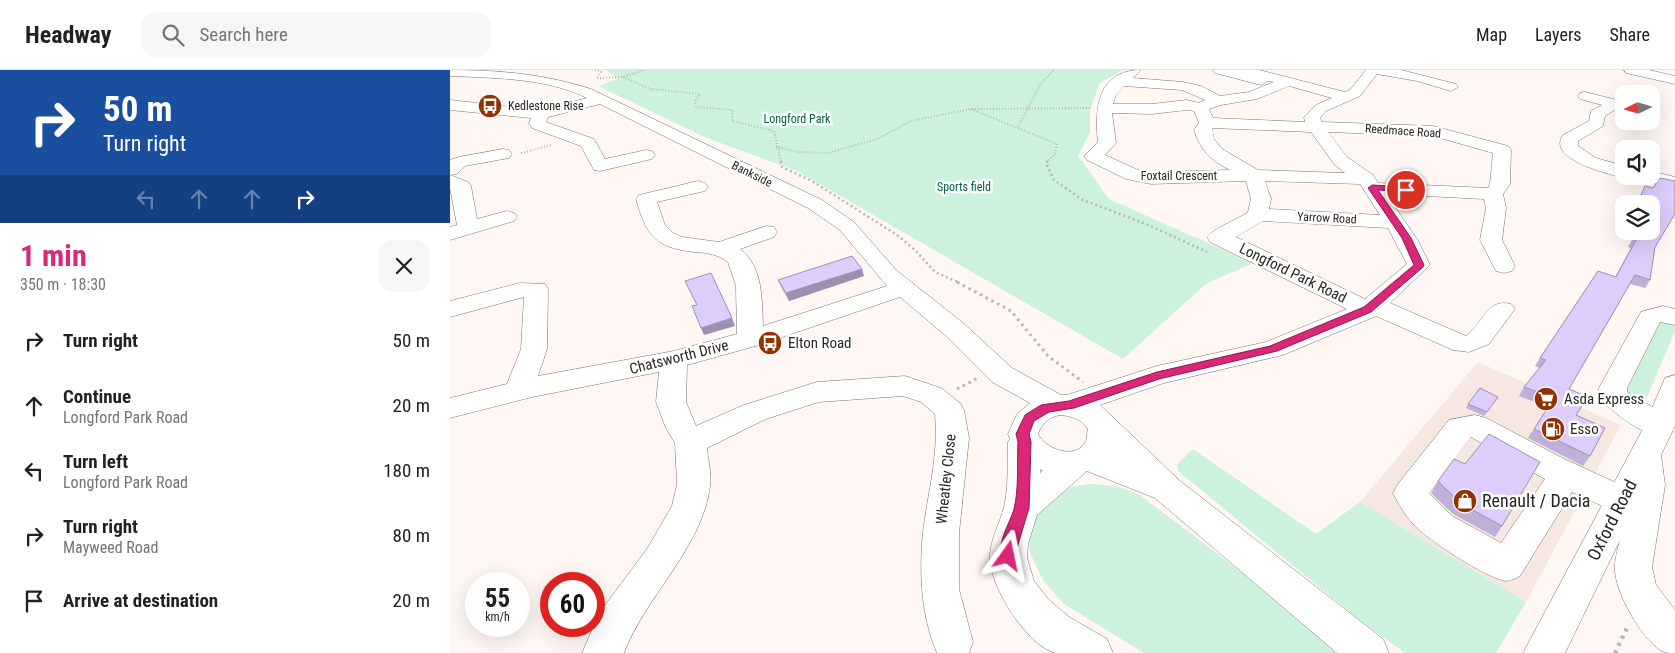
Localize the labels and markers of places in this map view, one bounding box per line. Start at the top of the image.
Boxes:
bus stop icon: Kedlestone Rise [477,93,503,119]
place label: Kedlestone Rise [508,99,584,113]
pin [1385,169,1427,211]
bus stop icon: Elton Road [757,330,783,356]
place label: Elton Road [788,334,852,352]
supermarket icon: Asda Express [1533,386,1559,412]
place label: Asda Express [1564,390,1644,408]
fuel station icon: Esso [1540,416,1566,442]
place label: Esso [1570,420,1599,438]
shop icon: Renault / Dacia [1452,488,1478,514]
place label: Renault / Dacia [1482,490,1590,511]

